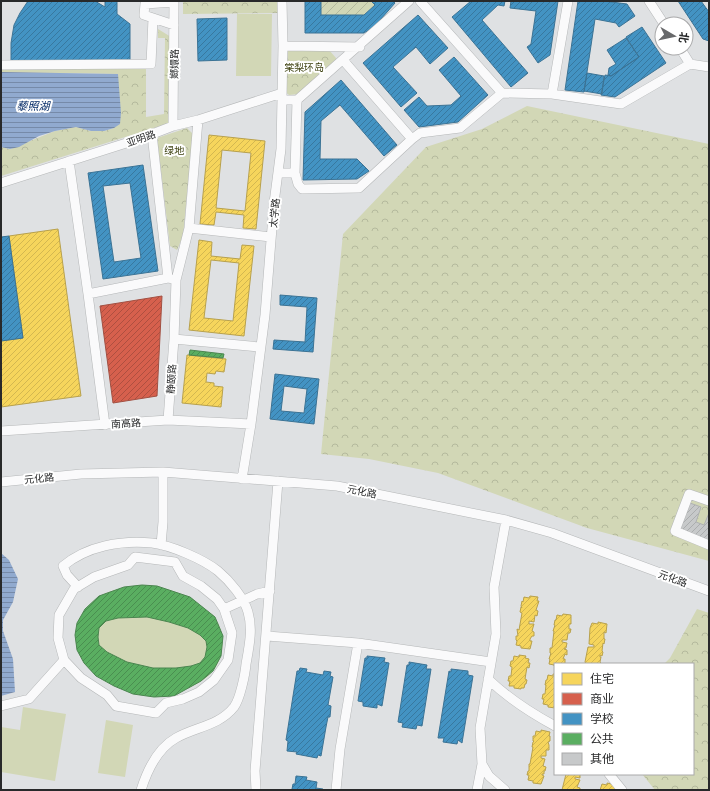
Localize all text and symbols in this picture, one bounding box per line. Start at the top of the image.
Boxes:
north arrow [654,16,694,56]
text: 北 [676,31,693,44]
street label: 嫏嬛路 [167,49,181,79]
park label: 棠梨环岛 [284,60,324,74]
water label: 藜照湖 [17,98,51,113]
street label: 亚明路 [125,126,157,150]
park label: 绿地 [164,143,185,157]
street label: 太学路 [265,197,283,229]
street label: 静颐路 [163,364,179,394]
street label: 南高路 [111,415,141,431]
street label: 元化路 [23,469,55,487]
street label: 元化路 [346,481,378,501]
street label: 元化路 [657,566,689,590]
legend [554,663,694,775]
text: 住宅 [590,670,614,687]
text: 商业 [590,690,614,707]
text: 学校 [590,710,614,727]
text: 公共 [590,730,614,747]
text: 其他 [590,750,614,767]

